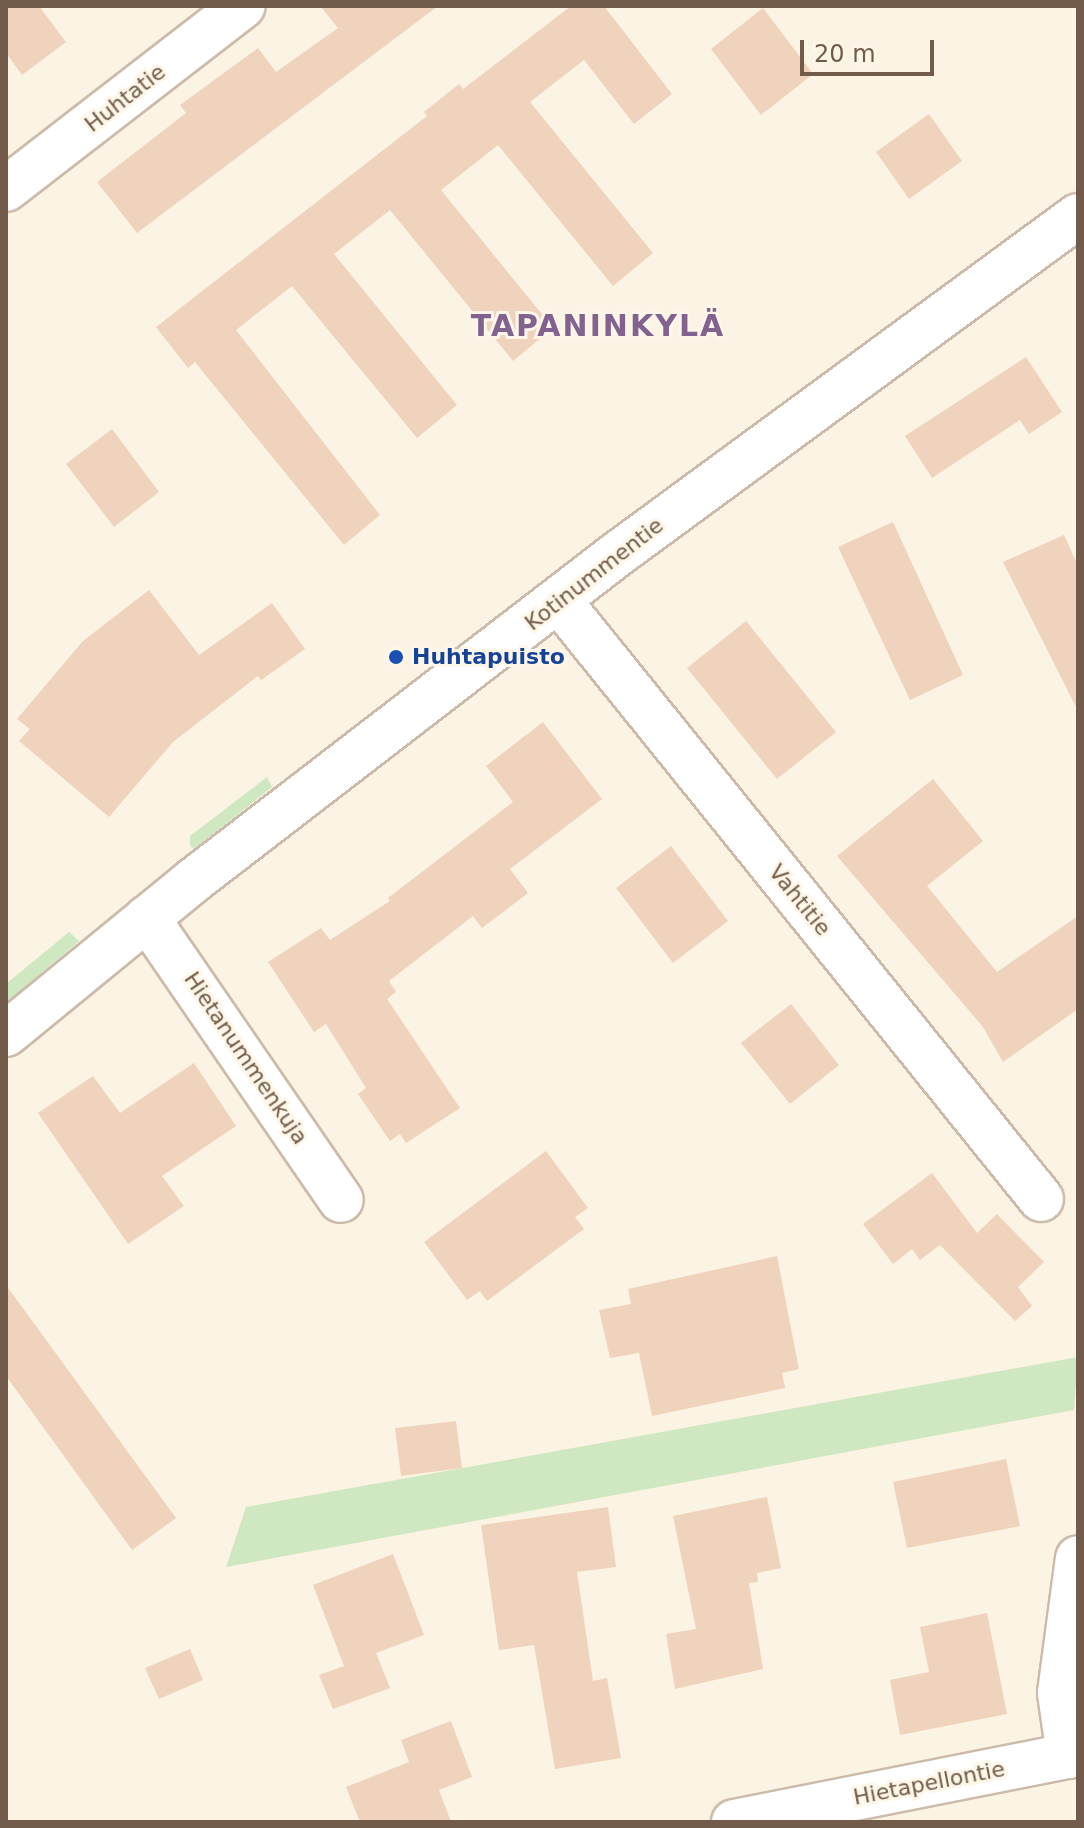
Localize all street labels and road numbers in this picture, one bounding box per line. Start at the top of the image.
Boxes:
street label: Huhtatie [80,58,170,138]
street label: Kotinummentie [520,512,668,636]
street label: Vahtitie [763,859,837,941]
street label: Hietanummenkuja [179,967,313,1149]
street label: Hietapellontie [851,1755,1007,1811]

